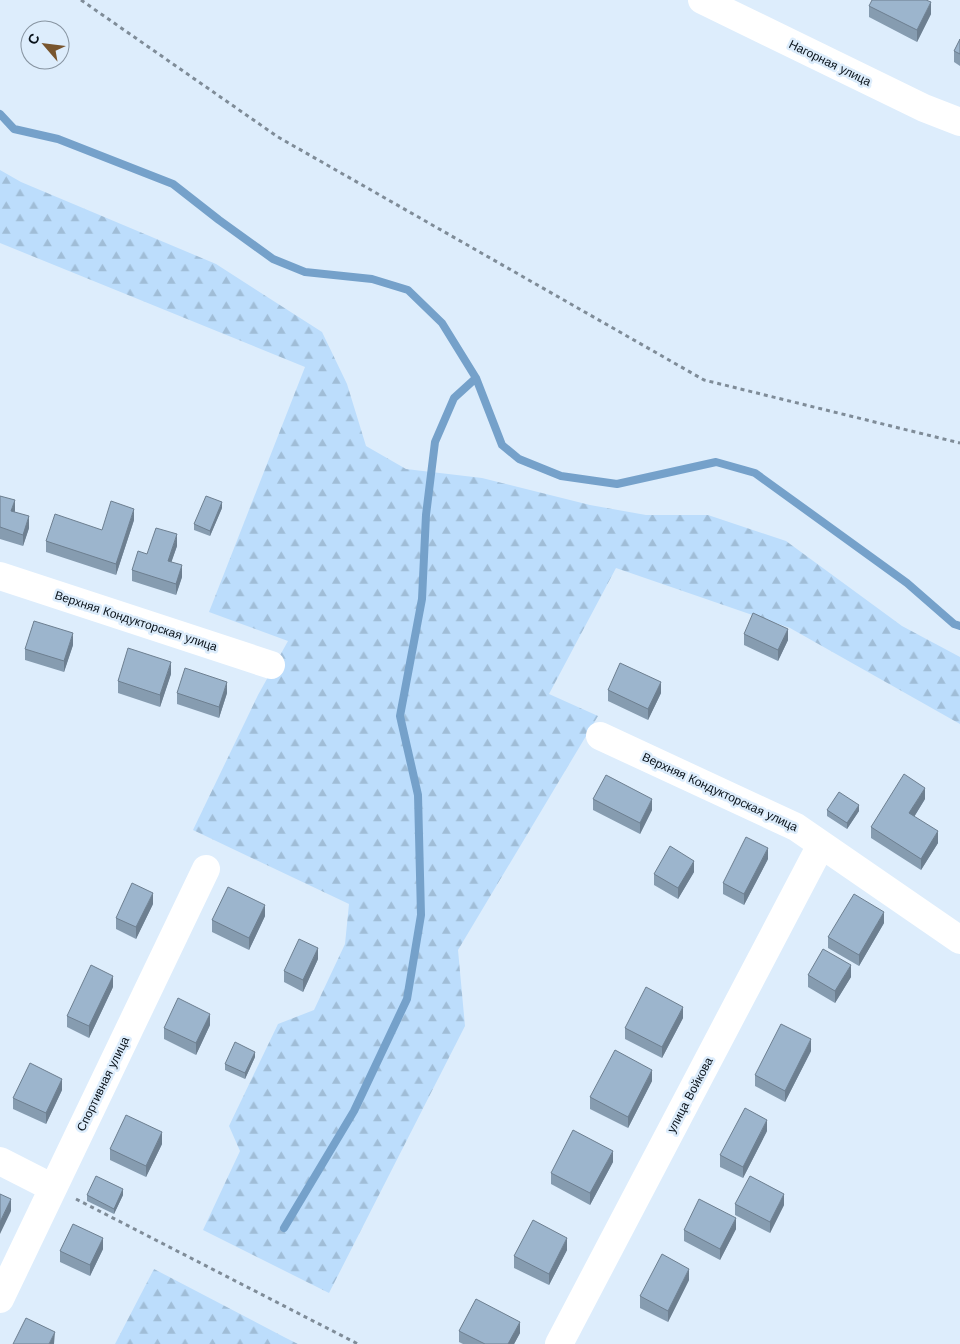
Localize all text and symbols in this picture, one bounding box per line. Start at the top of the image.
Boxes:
north arrow [20,20,70,70]
text: С [24,31,43,47]
street label: Нагорная улица [787,37,874,89]
street label: Верхняя Кондукторская улица [53,588,219,654]
street label: Верхняя Кондукторская улица [640,750,800,834]
street label: Спортивная улица [74,1034,132,1134]
street label: улица Войкова [664,1055,716,1135]

